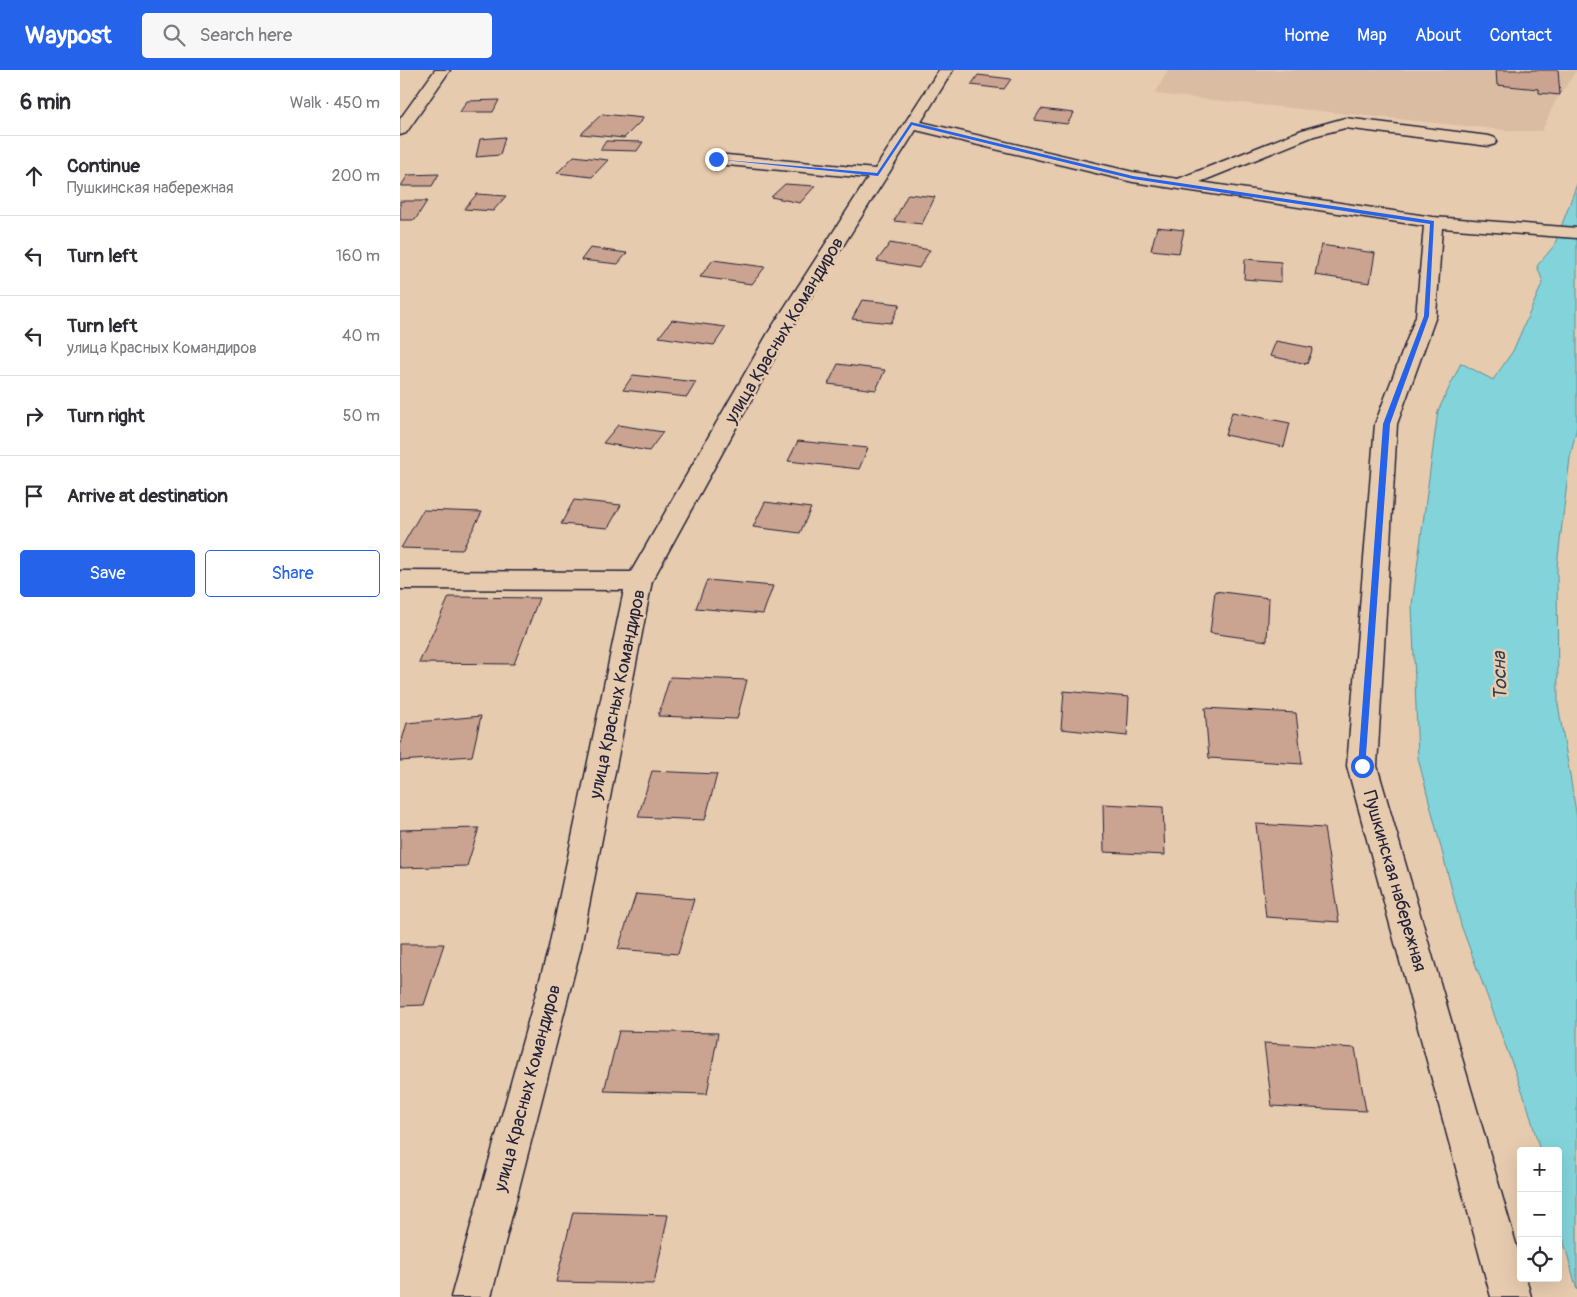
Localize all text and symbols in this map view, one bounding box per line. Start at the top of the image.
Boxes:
search box [142,13,492,58]
text: Waypost [25,21,112,50]
icon: search [160,21,188,49]
text: Search here [200,23,292,47]
text: Home [1284,24,1329,47]
text: Map [1357,24,1387,47]
text: About [1415,24,1461,47]
text: Contact [1489,24,1552,47]
text: 6 min [20,89,71,116]
text: Walk · 450 m [290,93,380,113]
route end [705,148,728,171]
text: Continue [67,154,140,178]
icon: ahead [20,162,48,190]
text: 200 m [332,166,380,186]
text: Пушкинская набережная [67,178,234,198]
street label: улица Красных Командиров [719,233,849,429]
icon: left [20,242,48,270]
text: Turn left [67,244,137,268]
text: 160 m [336,246,380,266]
text: Turn left [67,314,137,338]
icon: left [20,322,48,350]
text: 40 m [342,326,380,346]
text: улица Красных Командиров [67,338,257,358]
icon: right [20,402,48,430]
text: Turn right [67,404,145,428]
text: 50 m [343,406,380,426]
icon: arrive [20,482,48,510]
text: Arrive at destination [67,484,228,508]
button: Save [20,550,195,597]
button: Share [205,550,380,597]
street label: улица Красных Командиров [584,587,651,802]
water label: Тосна [1487,650,1513,701]
route start [1351,755,1374,778]
street label: Пушкинская набережная [1358,788,1431,974]
street label: улица Красных Командиров [488,982,566,1195]
map controls [1517,1147,1562,1282]
button: + [1517,1147,1562,1192]
button: − [1517,1192,1562,1237]
button: locate [1517,1237,1562,1282]

